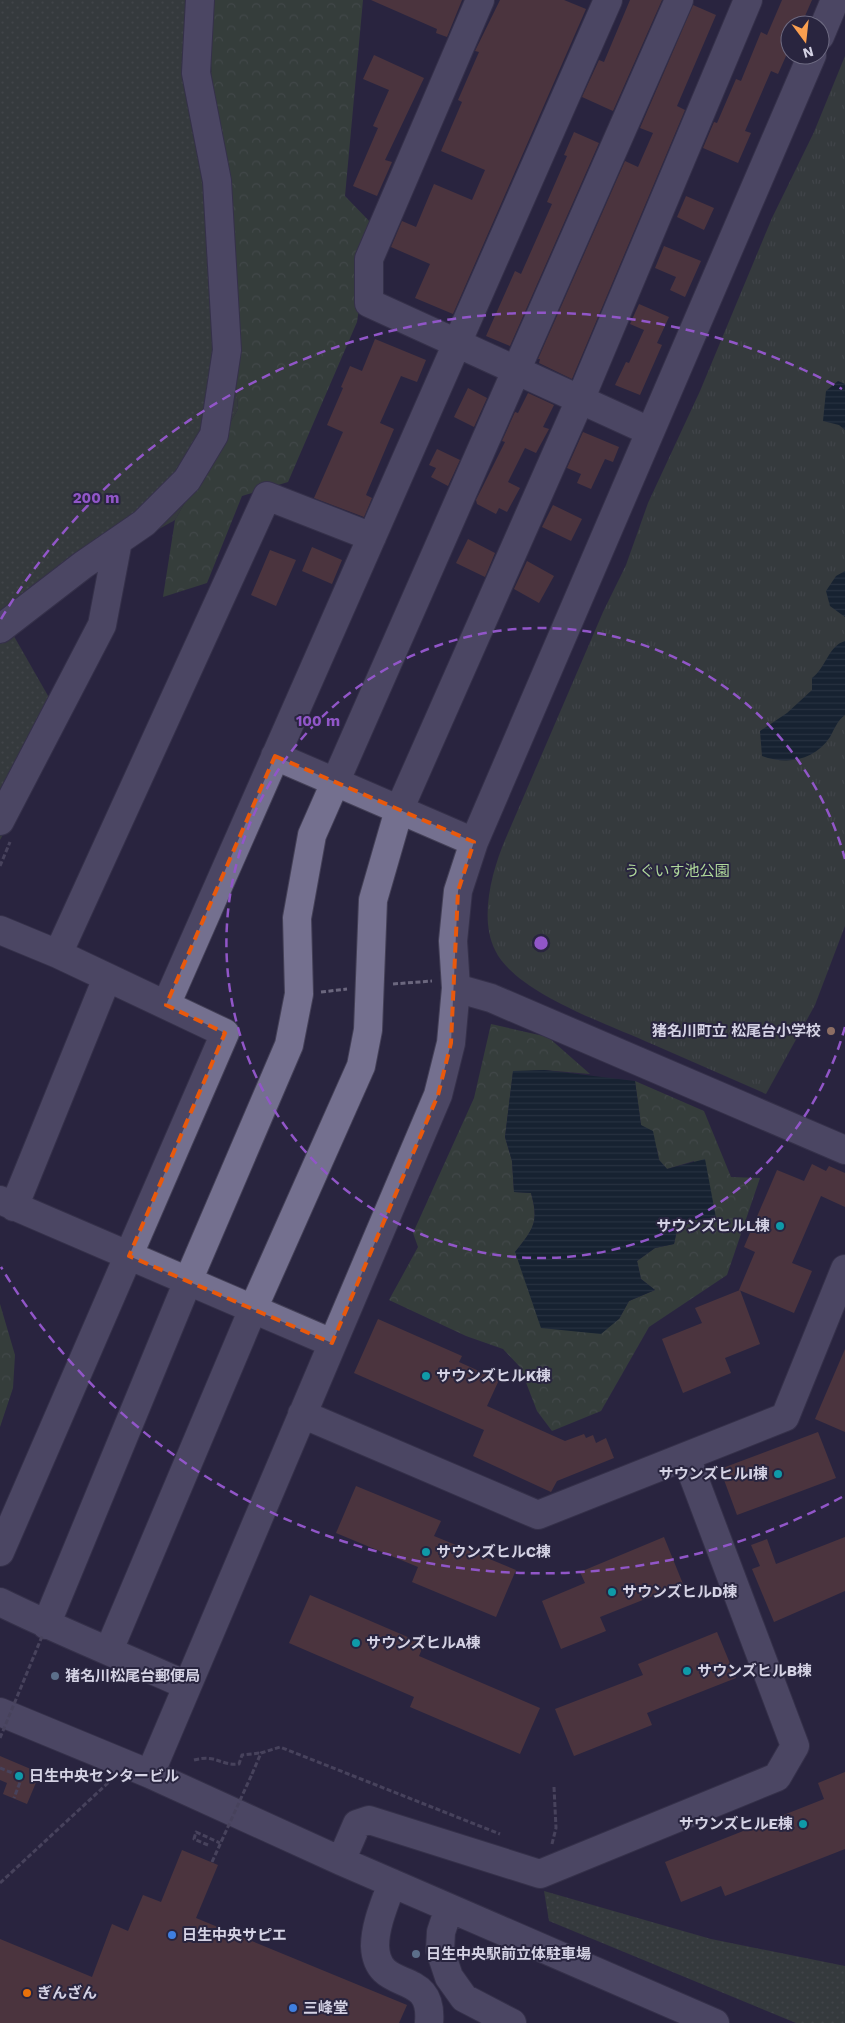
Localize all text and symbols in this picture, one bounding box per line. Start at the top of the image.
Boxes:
north arrow [780,15,830,65]
text: N [801,43,815,62]
text: 200 m [73,489,119,507]
text: 100 m [296,712,340,730]
park label: うぐいす池公園 [624,862,730,880]
centre of rings [532,934,550,952]
place label: 猪名川町立 松尾台小学校 [652,1022,821,1040]
marker: 猪名川町立 松尾台小学校 [825,1025,837,1037]
place label: サウンズヒルL棟 [656,1217,770,1235]
marker: サウンズヒルL棟 [774,1220,786,1232]
place label: サウンズヒルK棟 [436,1367,551,1385]
marker: サウンズヒルK棟 [420,1370,432,1382]
place label: サウンズヒルI棟 [659,1465,768,1483]
marker: サウンズヒルI棟 [772,1468,784,1480]
place label: サウンズヒルC棟 [436,1543,551,1561]
marker: サウンズヒルC棟 [420,1546,432,1558]
place label: サウンズヒルD棟 [622,1583,737,1601]
marker: サウンズヒルD棟 [606,1586,618,1598]
place label: サウンズヒルA棟 [366,1634,481,1652]
marker: サウンズヒルA棟 [350,1637,362,1649]
place label: サウンズヒルB棟 [697,1662,812,1680]
marker: サウンズヒルB棟 [681,1665,693,1677]
place label: 猪名川松尾台郵便局 [65,1667,200,1685]
marker: 猪名川松尾台郵便局 [49,1670,61,1682]
place label: 日生中央センタービル [29,1767,179,1785]
marker: 日生中央センタービル [13,1770,25,1782]
place label: サウンズヒルE棟 [679,1815,793,1833]
marker: サウンズヒルE棟 [797,1818,809,1830]
place label: 日生中央サピエ [182,1926,287,1944]
marker: 日生中央サピエ [166,1929,178,1941]
place label: 日生中央駅前立体駐車場 [426,1945,591,1963]
marker: 日生中央駅前立体駐車場 [410,1948,422,1960]
place label: ぎんざん [37,1984,97,2002]
marker: ぎんざん [21,1987,33,1999]
place label: 三峰堂 [303,1999,348,2017]
marker: 三峰堂 [287,2002,299,2014]

